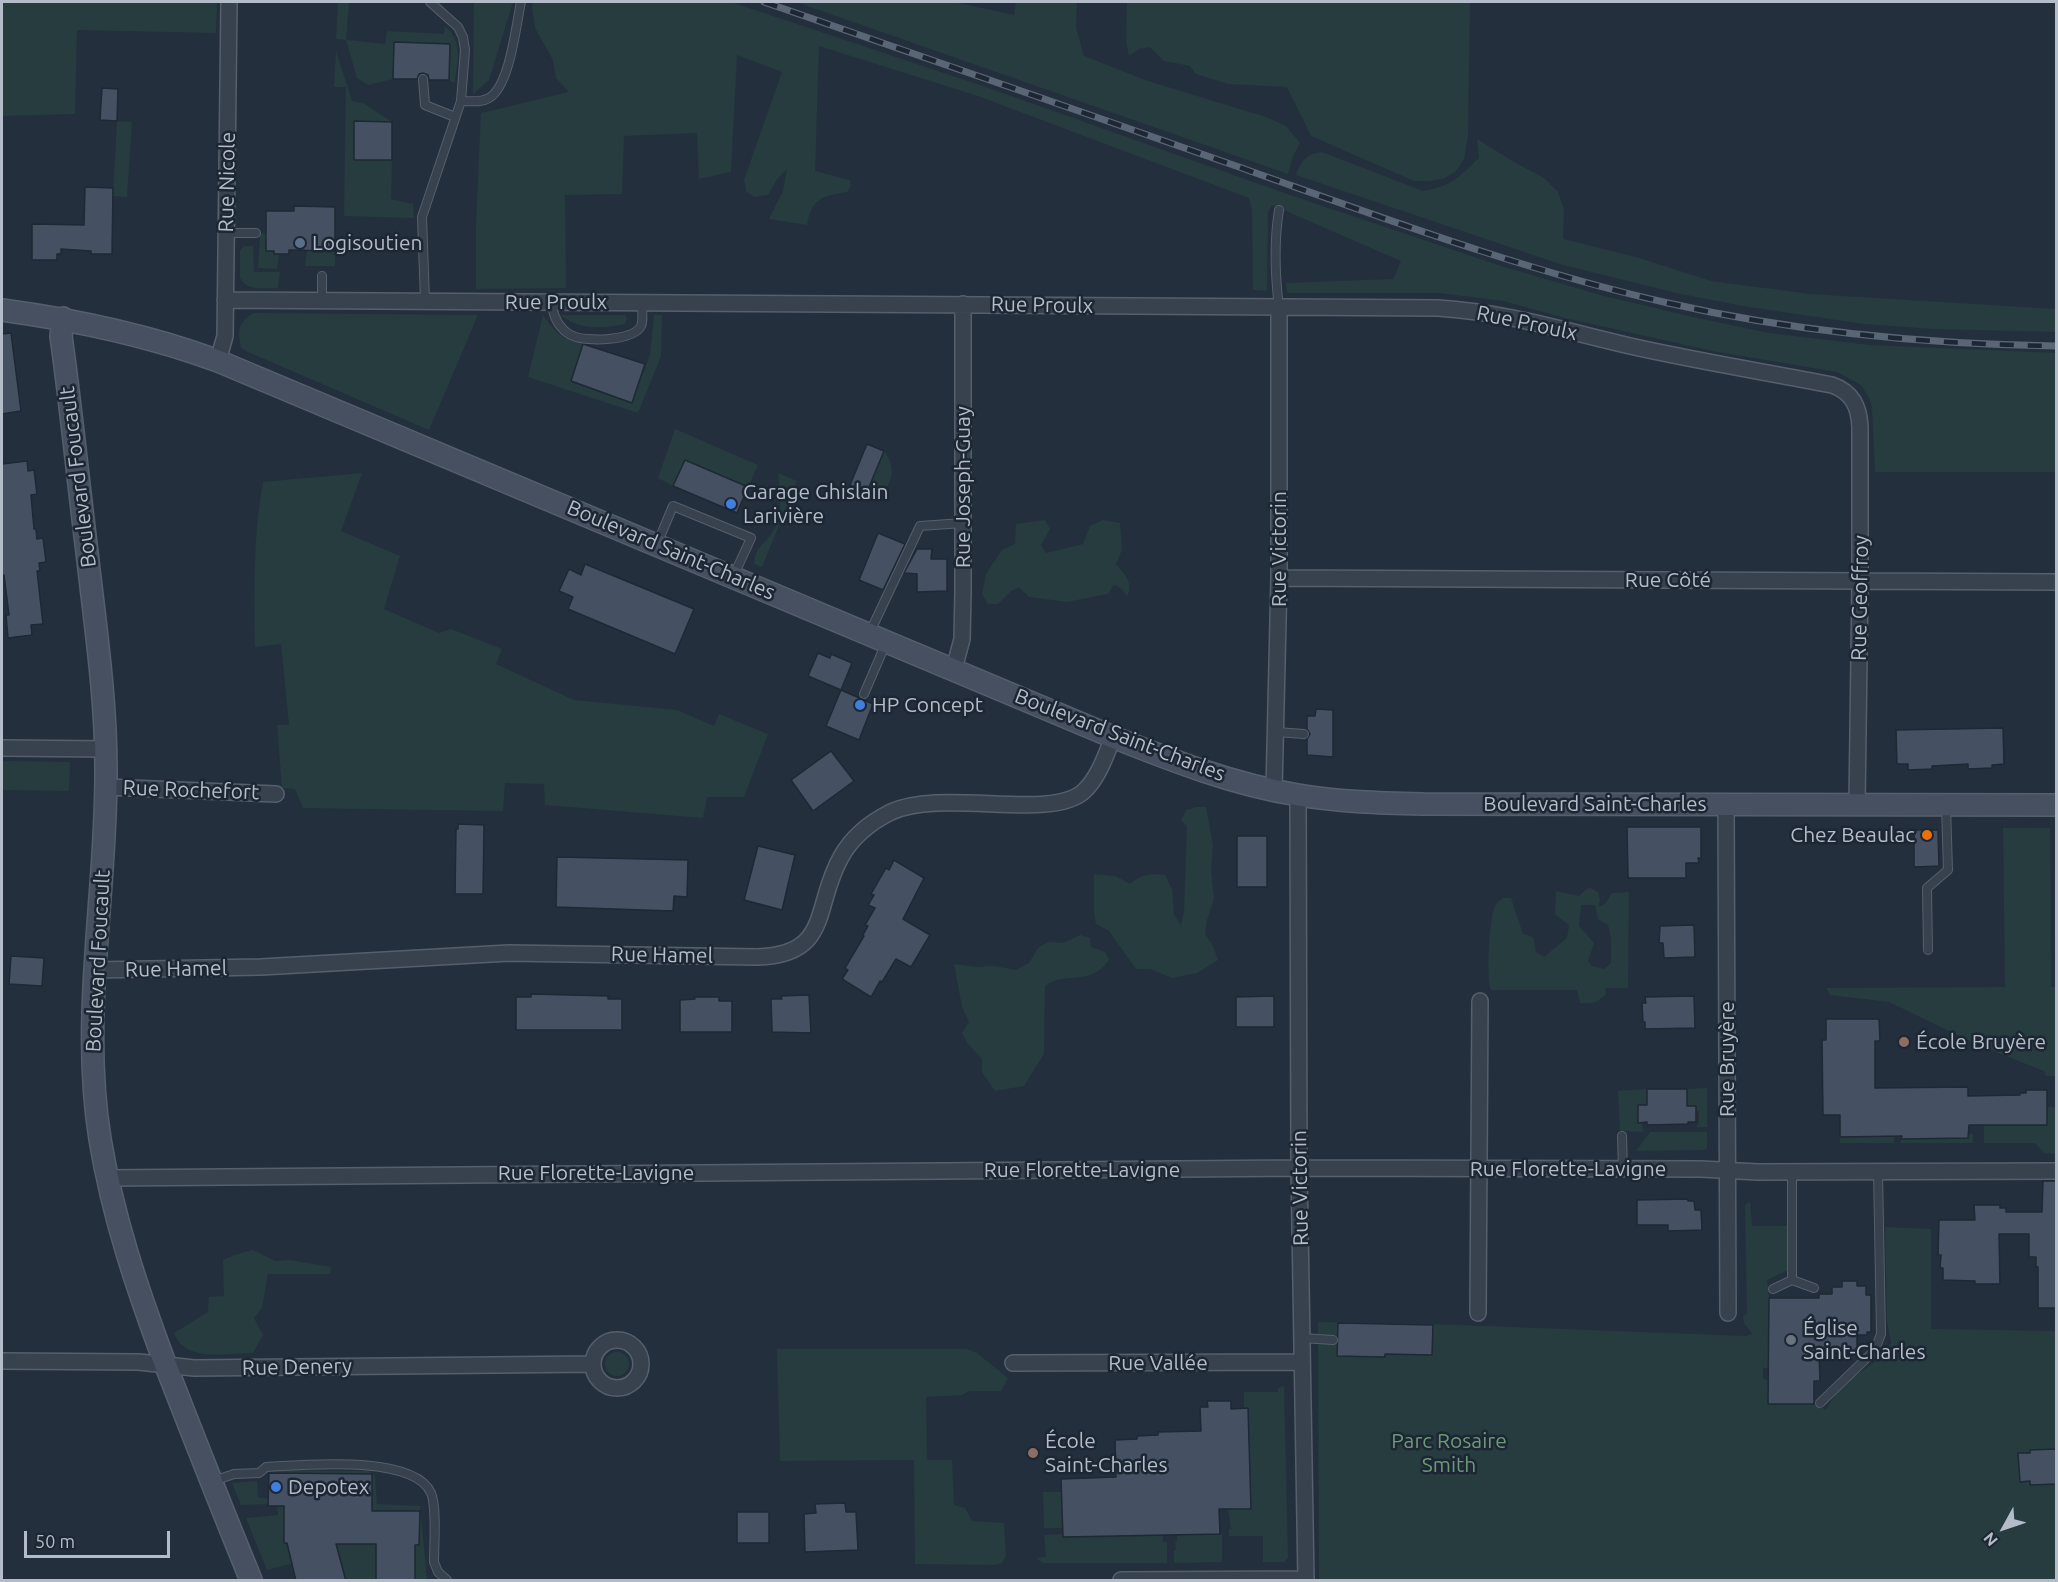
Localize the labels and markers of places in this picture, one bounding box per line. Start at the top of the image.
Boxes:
place label: Logisoutien [312,230,422,256]
marker: Logisoutien [293,236,307,250]
place label: Garage Ghislain Larivière [743,479,888,529]
marker: Garage Ghislain Larivière [724,497,738,511]
place label: HP Concept [872,692,983,718]
marker: HP Concept [853,698,867,712]
place label: Chez Beaulac [1790,822,1915,848]
marker: Chez Beaulac [1920,828,1934,842]
place label: École Bruyère [1916,1029,2046,1055]
marker: École Bruyère [1897,1035,1911,1049]
place label: Église Saint-Charles [1803,1315,1926,1365]
marker: Église Saint-Charles [1784,1333,1798,1347]
place label: École Saint-Charles [1045,1428,1168,1478]
marker: École Saint-Charles [1026,1446,1040,1460]
place label: Depotex [288,1474,369,1500]
marker: Depotex [269,1480,283,1494]

